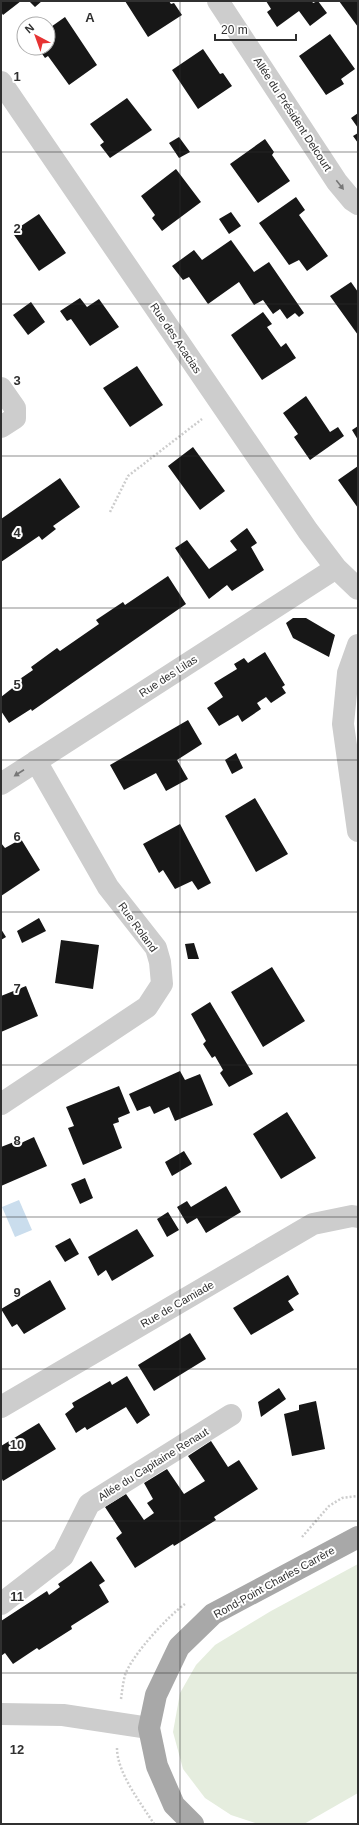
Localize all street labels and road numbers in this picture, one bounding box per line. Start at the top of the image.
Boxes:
street label: Allée du Président Delcourt [252,55,334,173]
street label: Rue des Acacias [148,301,204,376]
street label: Rue des Lilas [137,653,200,699]
street label: Rue Roland [116,900,160,954]
street label: Rue de Camiade [138,1278,216,1330]
street label: Allée du Capitaine Renaut [96,1425,210,1503]
street label: Rond-Point Charles Carrère [211,1544,337,1620]

